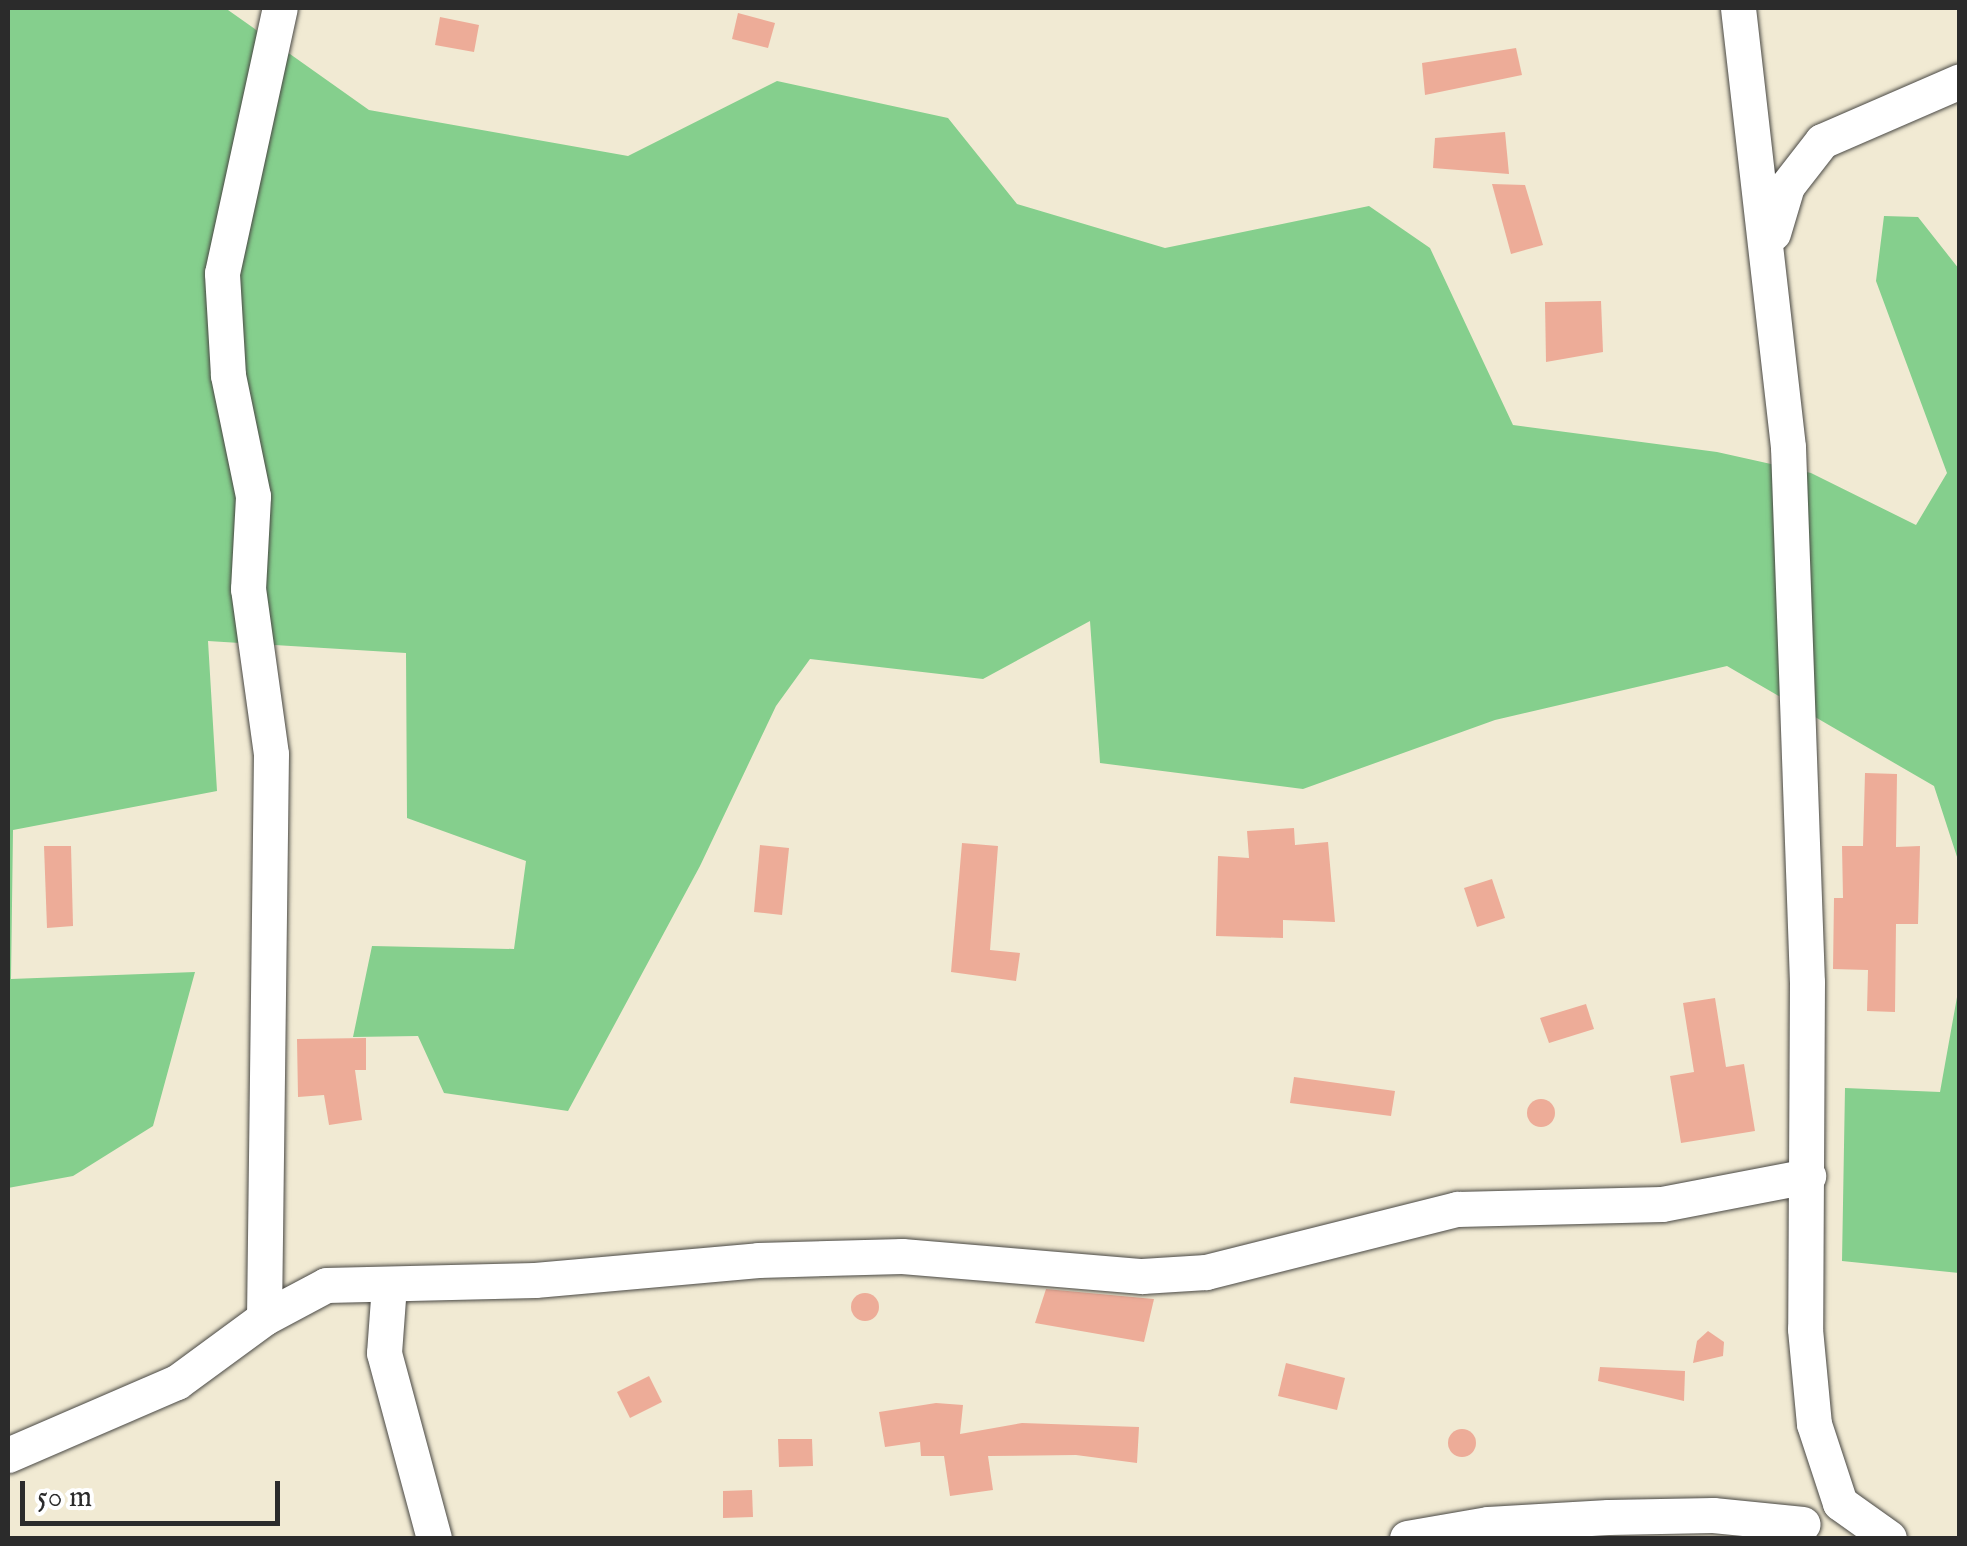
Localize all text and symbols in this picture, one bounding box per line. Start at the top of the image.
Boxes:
scale bar [25,1461,285,1523]
text: 50 m [37,1479,92,1517]

